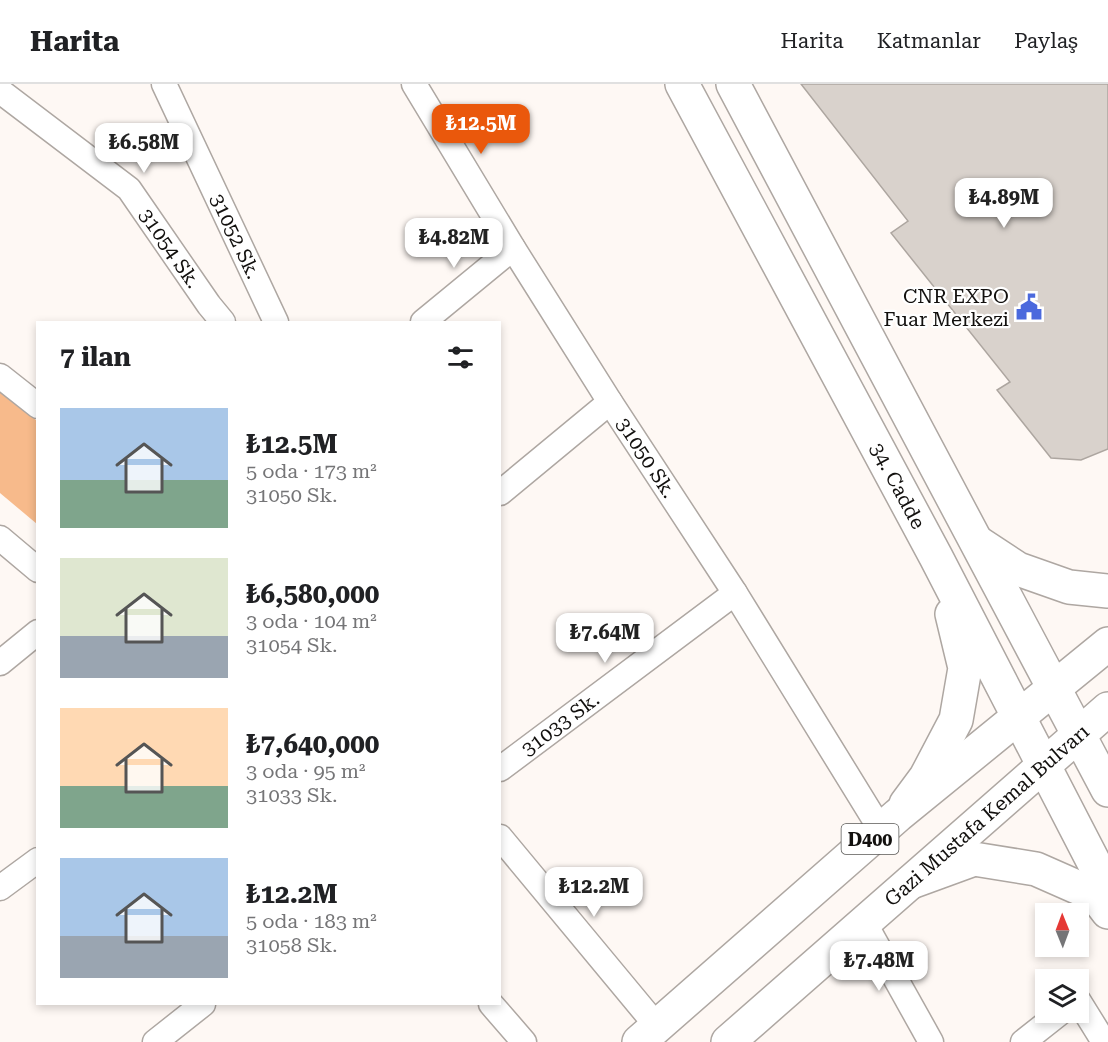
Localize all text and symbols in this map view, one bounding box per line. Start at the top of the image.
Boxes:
text: Harita [30,25,120,58]
text: Harita [781,29,844,53]
text: Katmanlar [877,29,981,53]
text: Paylaş [1014,29,1078,53]
pin: ₺12.5M [432,104,530,155]
text: ₺12.5M [446,111,516,135]
pin: ₺6.58M [95,123,193,174]
text: ₺6.58M [109,130,179,154]
pin: ₺4.89M [955,178,1053,229]
text: ₺4.89M [969,185,1039,209]
street label: 31052 Sk. [205,190,266,282]
street label: 31054 Sk. [134,204,206,293]
pin: ₺4.82M [405,218,503,269]
text: ₺4.82M [419,225,489,249]
place label: CNR EXPO Fuar Merkezi [884,284,1009,331]
public building icon: CNR EXPO Fuar Merkezi [1014,292,1044,322]
icon: filters [444,341,477,374]
text: 7 ilan [60,342,131,372]
street label: 31050 Sk. [611,413,681,502]
text: ₺12.5M [246,429,338,459]
icon: home [108,432,180,504]
street label: 34. Cadde [865,439,931,533]
text: 5 oda · 173 m² [246,459,377,483]
text: 31050 Sk. [246,483,337,507]
text: ₺6,580,000 [246,579,379,609]
icon: home [108,582,180,654]
text: 3 oda · 104 m² [246,609,377,633]
pin: ₺7.64M [556,613,654,664]
text: ₺7.64M [570,620,640,644]
text: 31054 Sk. [246,633,337,657]
street label: 31033 Sk. [516,687,604,761]
street label: Gazi Mustafa Kemal Bulvarı [879,719,1094,911]
text: ₺7,640,000 [246,729,379,759]
icon: home [108,732,180,804]
text: 3 oda · 95 m² [246,759,366,783]
text: 31033 Sk. [246,783,337,807]
road number: D400 [842,824,898,854]
pin: ₺12.2M [545,867,643,918]
text: ₺12.2M [559,874,629,898]
text: ₺12.2M [246,879,338,909]
icon: home [108,882,180,954]
north arrow [1035,903,1089,957]
map controls [1035,903,1089,1023]
text: 5 oda · 183 m² [246,909,377,933]
text: 31058 Sk. [246,933,337,957]
pin: ₺7.48M [830,941,928,992]
text: ₺7.48M [844,948,914,972]
button: layers [1035,969,1089,1023]

